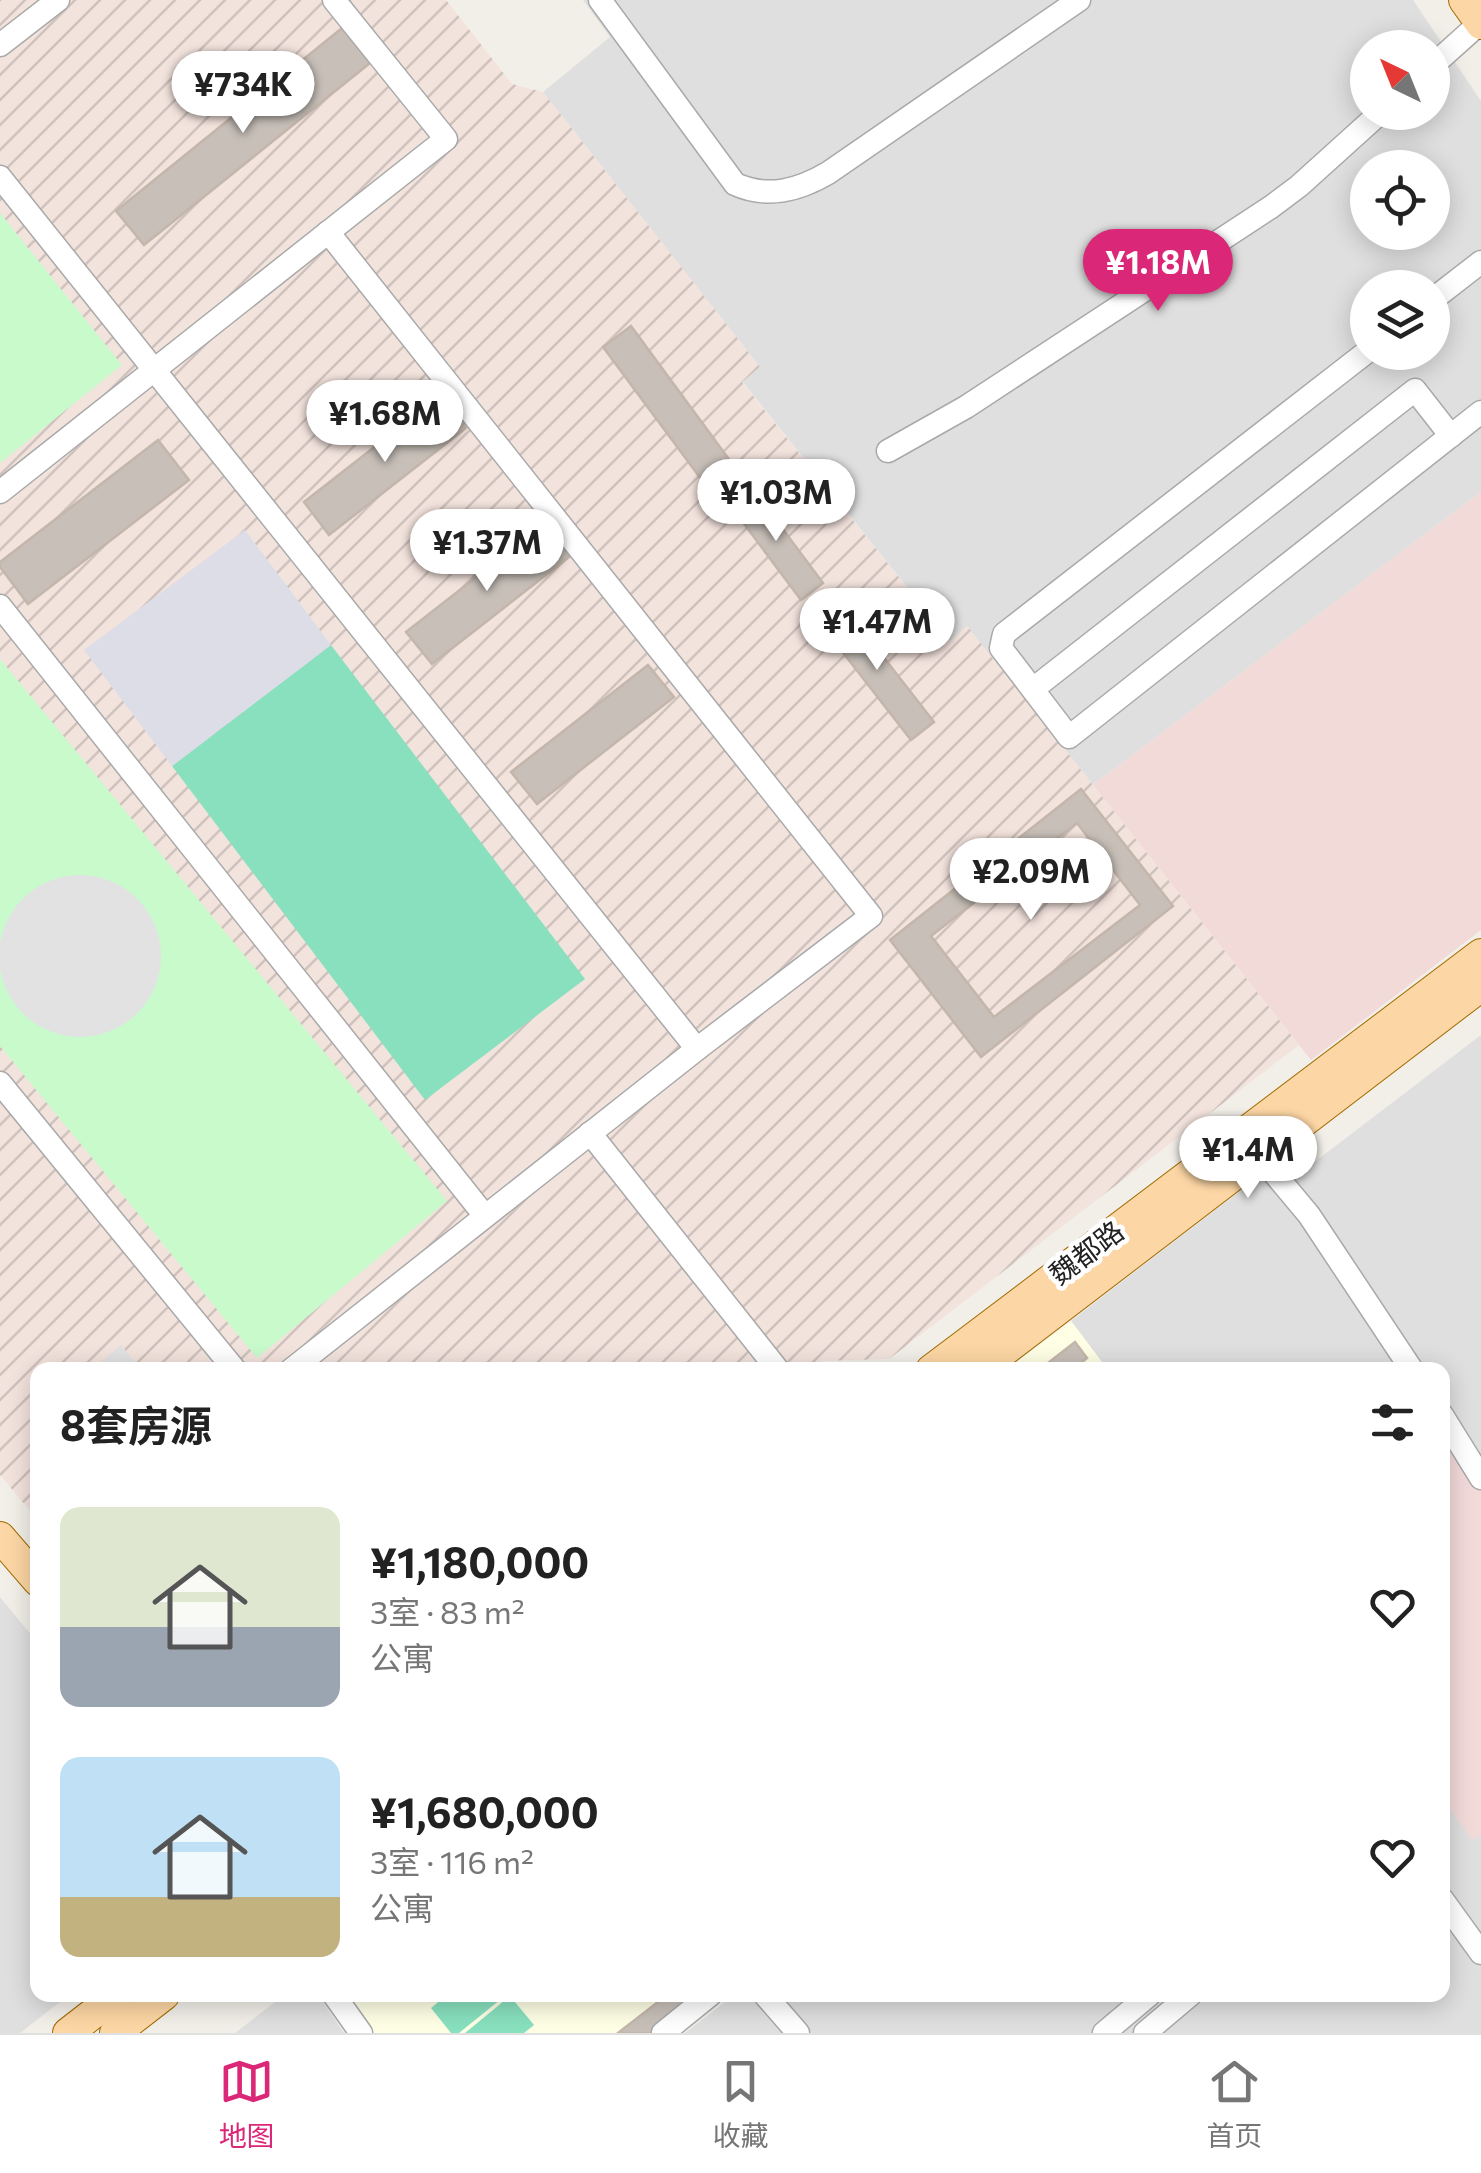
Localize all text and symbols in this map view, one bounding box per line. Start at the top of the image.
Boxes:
north arrow [1350,30,1450,130]
map controls [1350,30,1450,370]
pin: ¥734K [173,51,313,136]
text: ¥734K [193,63,293,103]
button: locate [1350,150,1450,250]
pin: ¥1.18M [1077,229,1239,314]
text: ¥1.18M [1105,241,1211,281]
button: layers [1350,270,1450,370]
pin: ¥1.68M [304,380,466,465]
text: ¥1.68M [328,392,442,432]
pin: ¥1.03M [695,459,857,544]
text: ¥1.03M [719,471,833,511]
pin: ¥1.37M [406,509,568,594]
text: ¥1.37M [432,521,542,561]
pin: ¥1.47M [796,588,958,673]
text: ¥1.47M [822,600,932,640]
pin: ¥2.09M [950,838,1112,923]
text: ¥2.09M [972,850,1090,890]
pin: ¥1.4M [1178,1116,1318,1201]
text: ¥1.4M [1201,1128,1295,1168]
street label: 魏都路 [1042,1213,1130,1291]
icon: filters [1365,1395,1420,1450]
text: 8套房源 [60,1398,212,1450]
text: ¥1,180,000 [370,1535,589,1587]
icon: home [140,1547,260,1667]
icon: heart [1365,1580,1420,1635]
text: 3室 · 83 m² [370,1591,525,1631]
text: 公寓 [370,1637,434,1677]
text: ¥1,680,000 [370,1785,599,1837]
icon: home [140,1797,260,1917]
icon: heart [1365,1830,1420,1885]
text: 3室 · 116 m² [370,1841,534,1881]
text: 公寓 [370,1887,434,1927]
tab: 地图 [219,2054,275,2154]
tab: 收藏 [712,2054,768,2154]
tab: 首页 [1206,2054,1262,2154]

